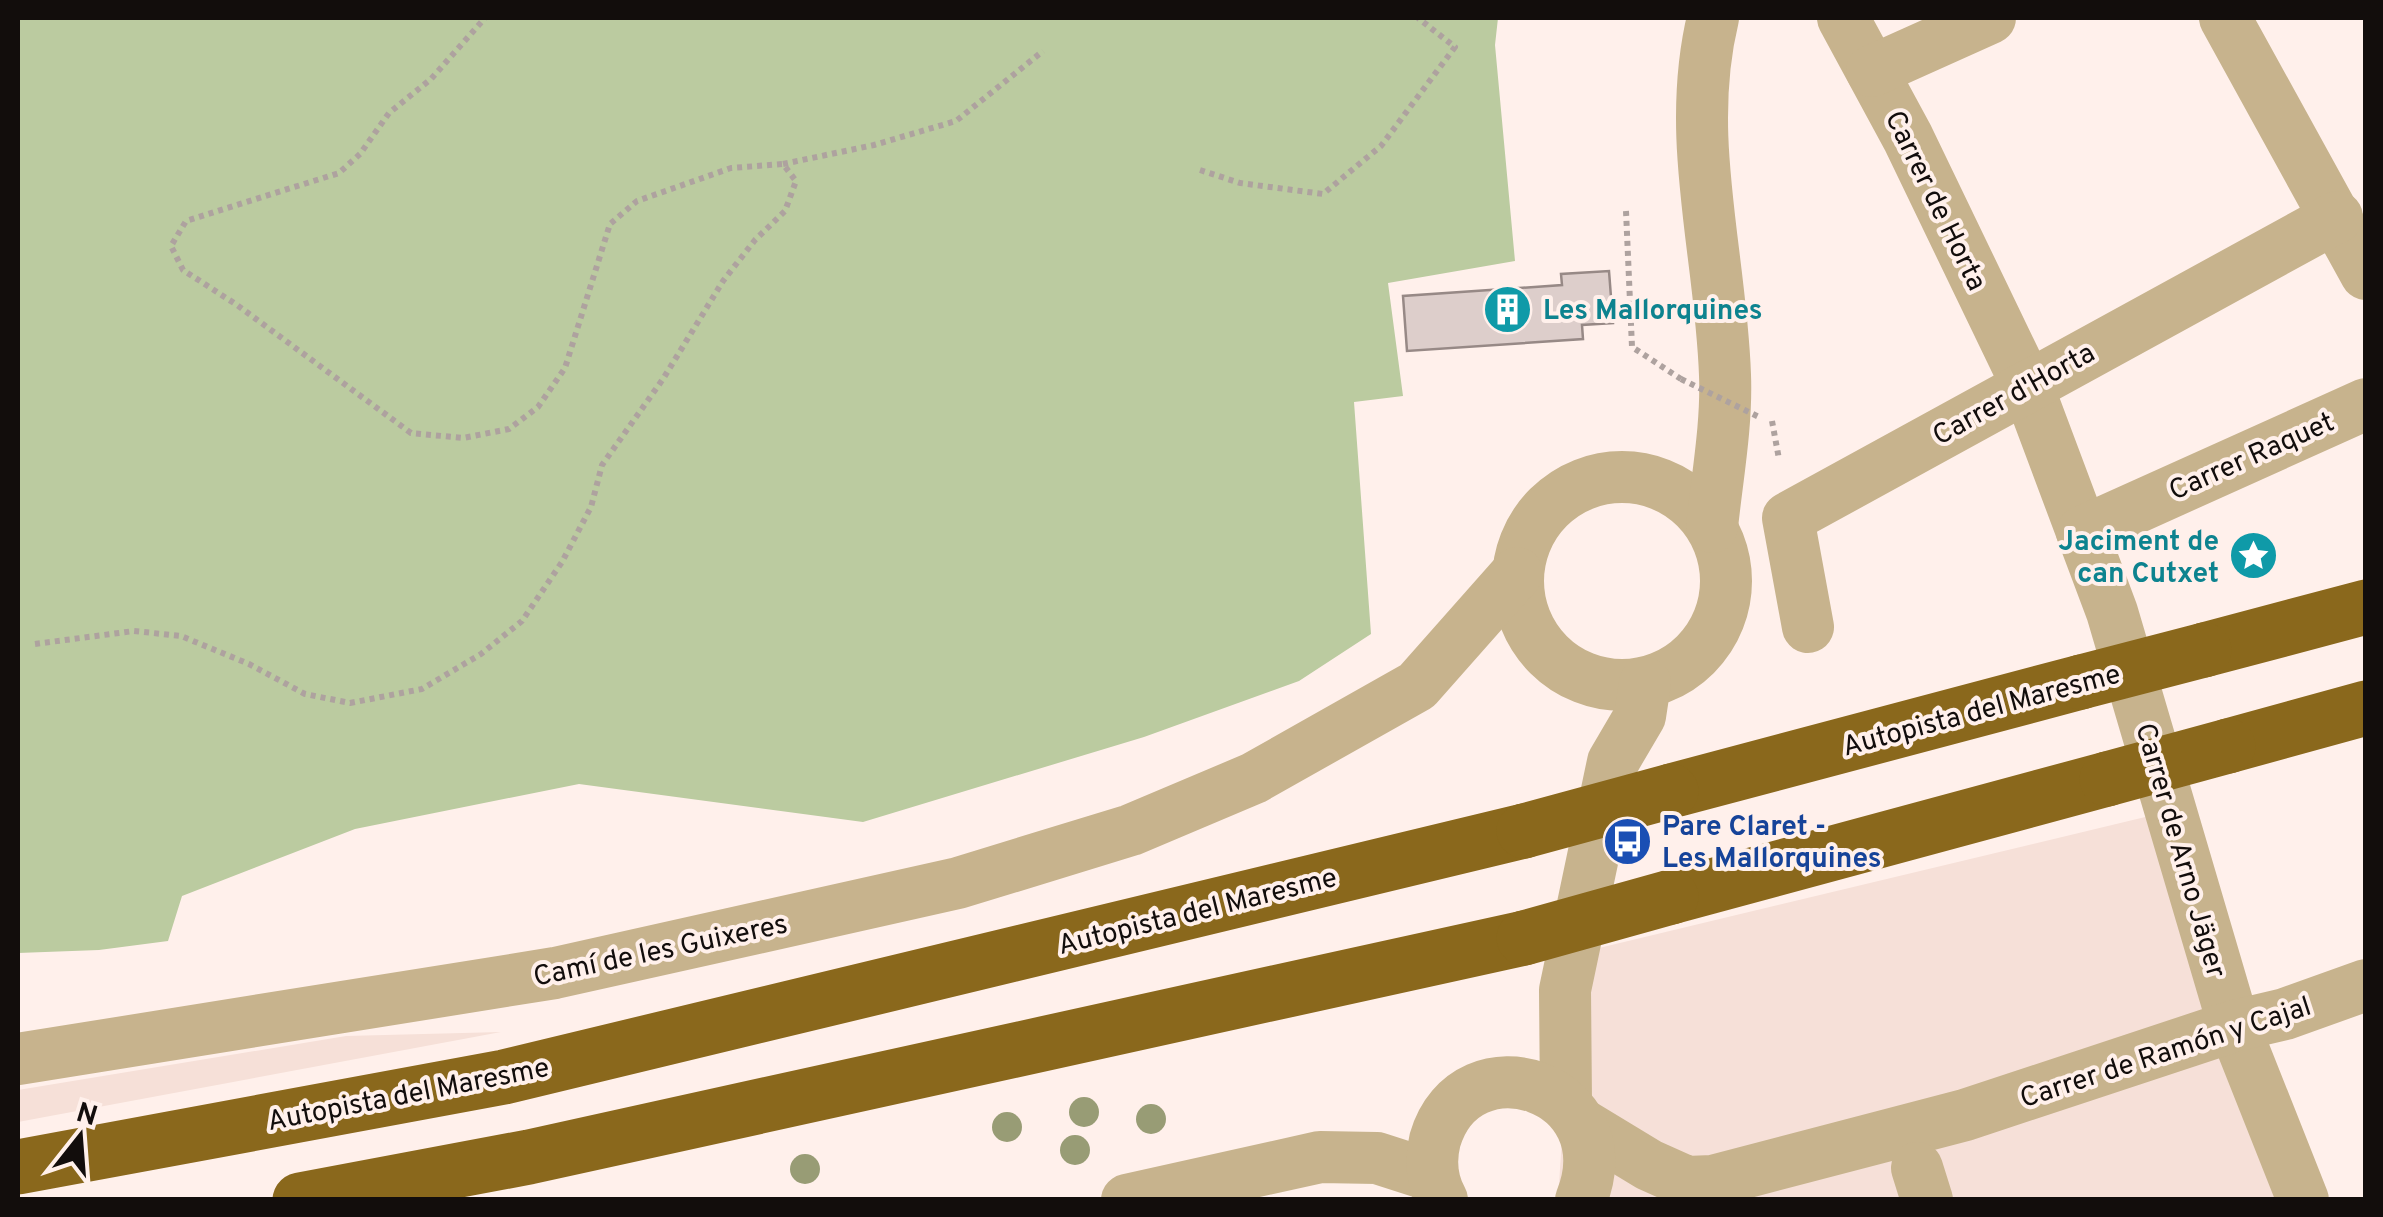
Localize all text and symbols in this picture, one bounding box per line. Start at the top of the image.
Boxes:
street label: Carrer de Horta [1875,105,1993,297]
building icon: Les Mallorquines [1482,283,1534,335]
place label: Les Mallorquines [1543,294,1763,330]
street label: Carrer d'Horta [1927,336,2102,455]
street label: Carrer Raquet [2164,405,2340,510]
place label: Jaciment de can Cutxet [2058,525,2219,593]
place icon: Jaciment de can Cutxet [2228,530,2280,582]
street label: Autopista del Maresme [1839,657,2125,766]
street label: Carrer de Arno Jäger [2126,719,2233,982]
place label: Pare Claret - Les Mallorquines [1662,810,1882,878]
bus stop icon: Pare Claret - Les Mallorquines [1601,815,1653,867]
street label: Autopista del Maresme [1054,861,1341,965]
street label: Camí de les Guixeres [530,907,791,996]
street label: Carrer de Ramón y Cajal [2016,990,2316,1118]
street label: Autopista del Maresme [264,1051,553,1141]
north arrow [30,1087,130,1187]
text: N [72,1096,101,1136]

